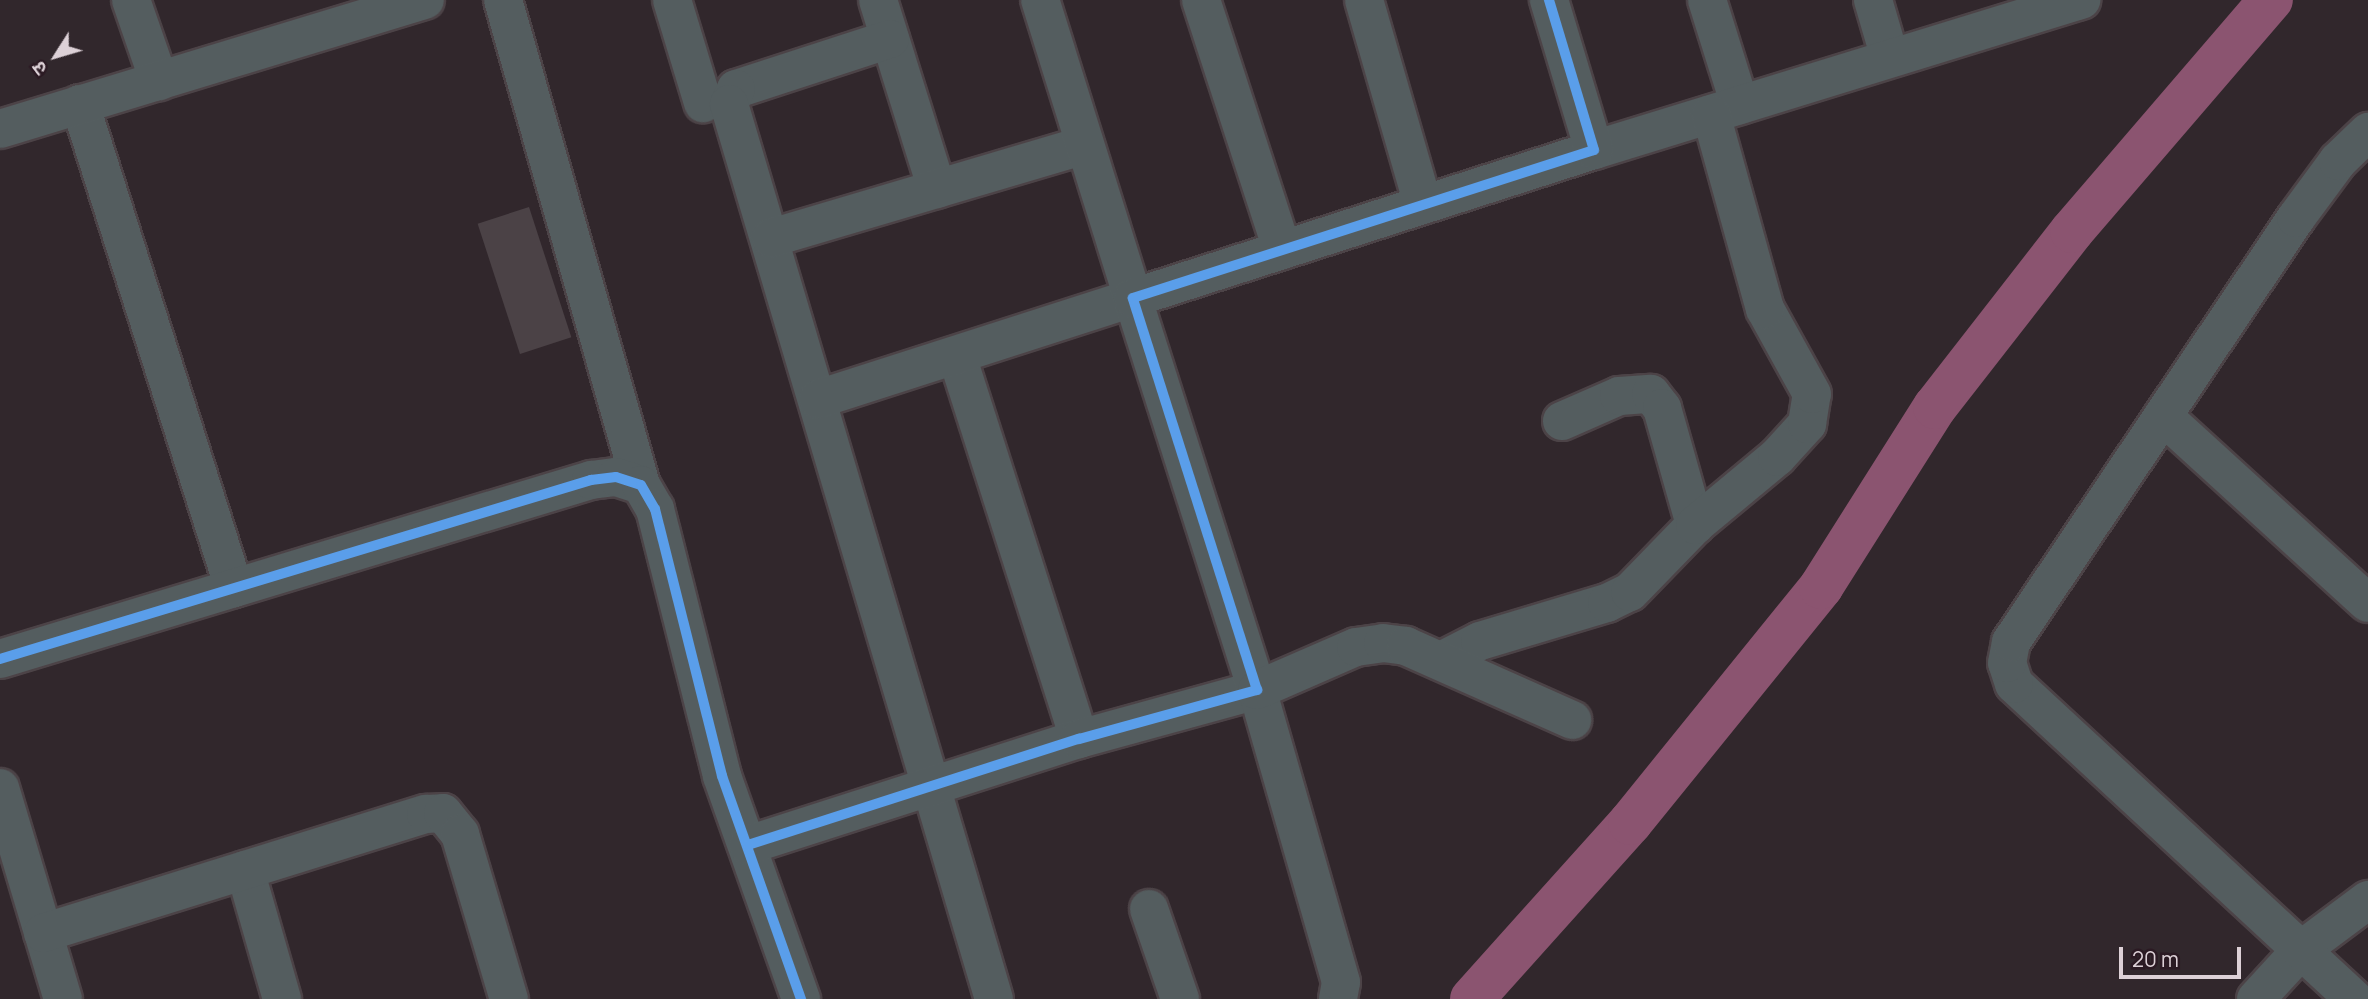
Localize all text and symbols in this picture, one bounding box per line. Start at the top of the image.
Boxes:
north arrow [21,21,91,91]
text: उ [25,56,53,81]
scale bar [2123,932,2246,976]
text: 20 m [2132,945,2179,973]

